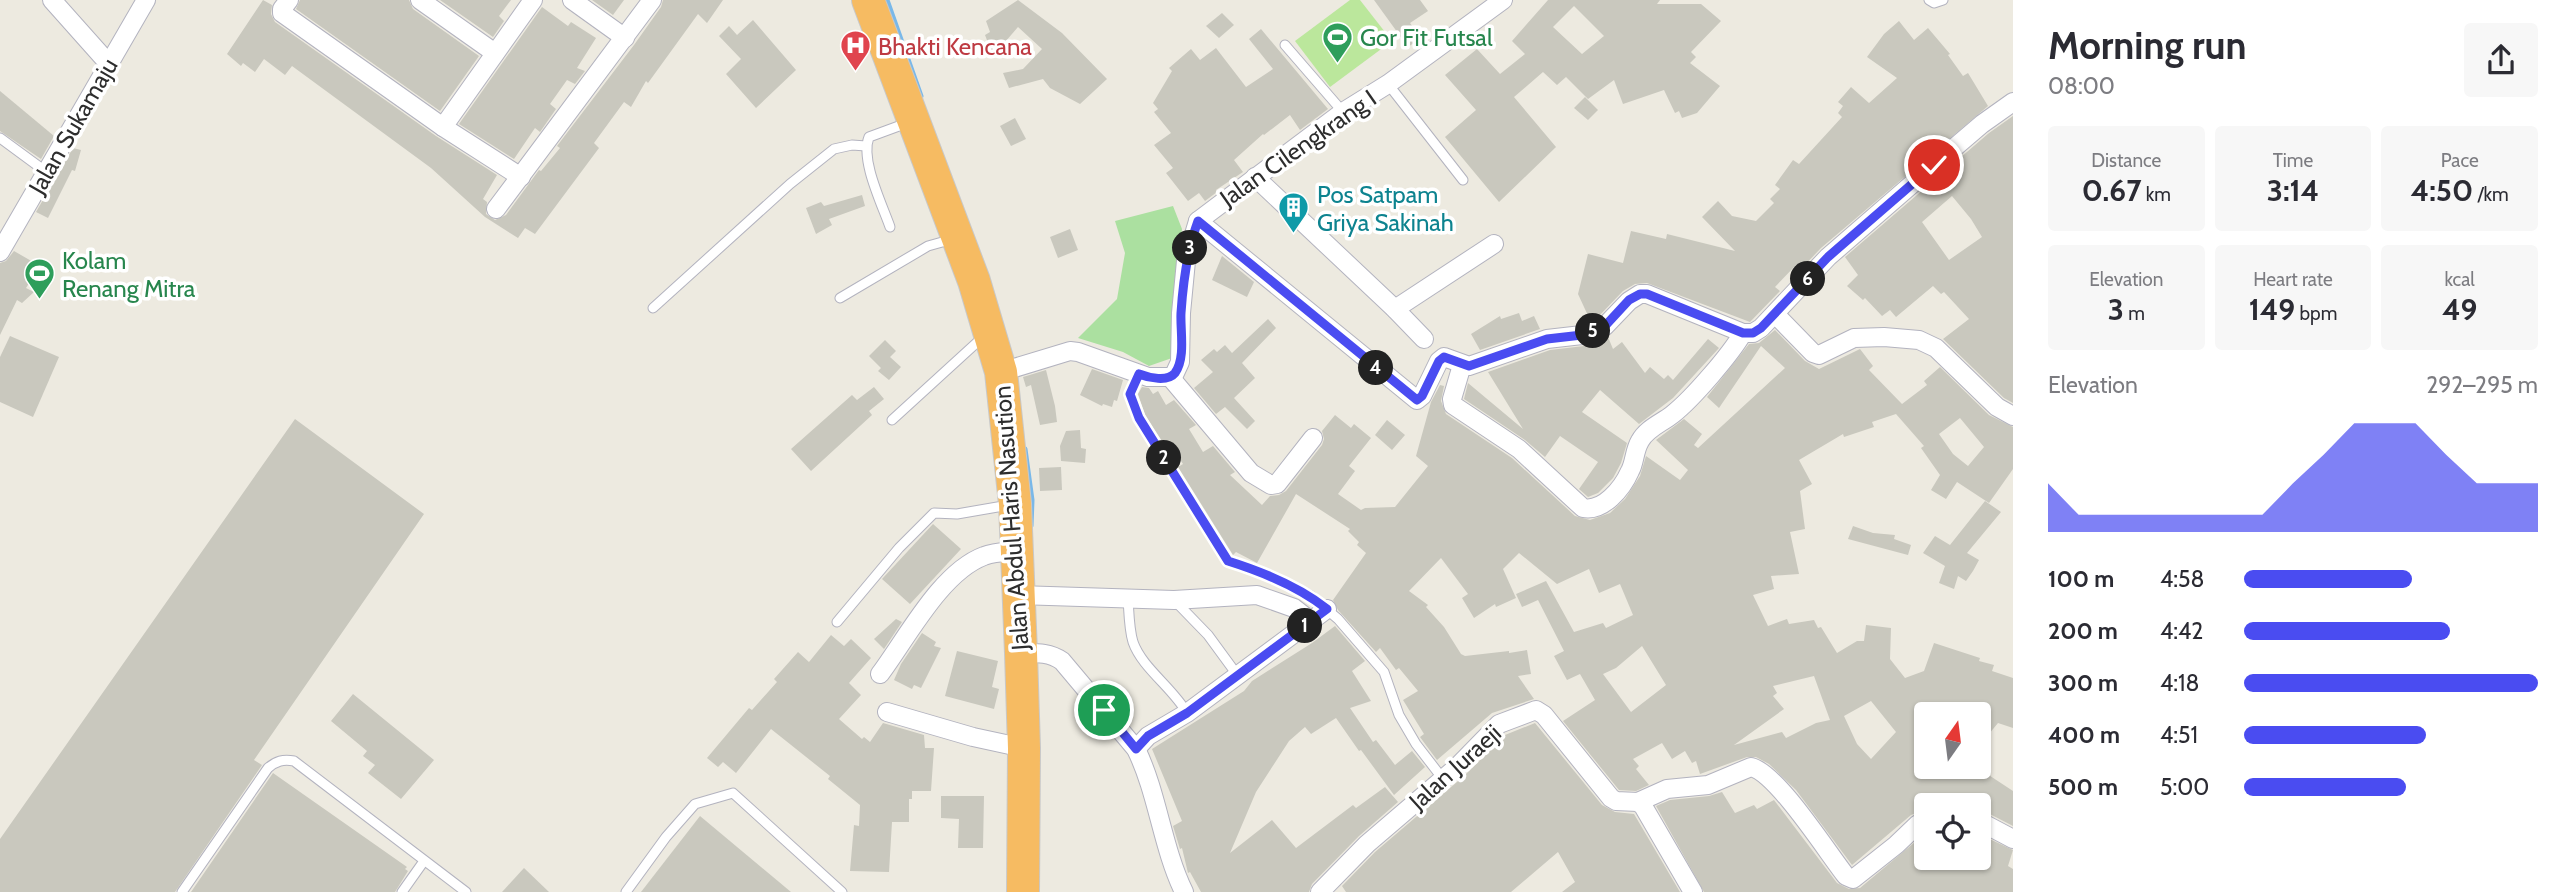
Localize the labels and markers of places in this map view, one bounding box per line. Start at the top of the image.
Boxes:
sports icon: Gor Fit Futsal [1320,20,1354,64]
place label: Gor Fit Futsal [1360,23,1493,52]
hospital icon: Bhakti Kencana [838,29,872,73]
place label: Bhakti Kencana [878,32,1032,61]
pin [1904,135,1964,195]
place label: Pos Satpam Griya Sakinah [1317,180,1454,237]
building icon: Pos Satpam Griya Sakinah [1277,191,1311,235]
pin: 3 [1172,230,1208,266]
place label: Kolam Renang Mitra [62,246,196,303]
sports icon: Kolam Renang Mitra [22,257,56,301]
pin: 6 [1790,262,1826,296]
pin: 5 [1576,314,1610,348]
pin: 4 [1358,350,1394,386]
pin: 2 [1146,440,1182,476]
pin: 1 [1288,608,1322,644]
pin [1074,680,1134,740]

